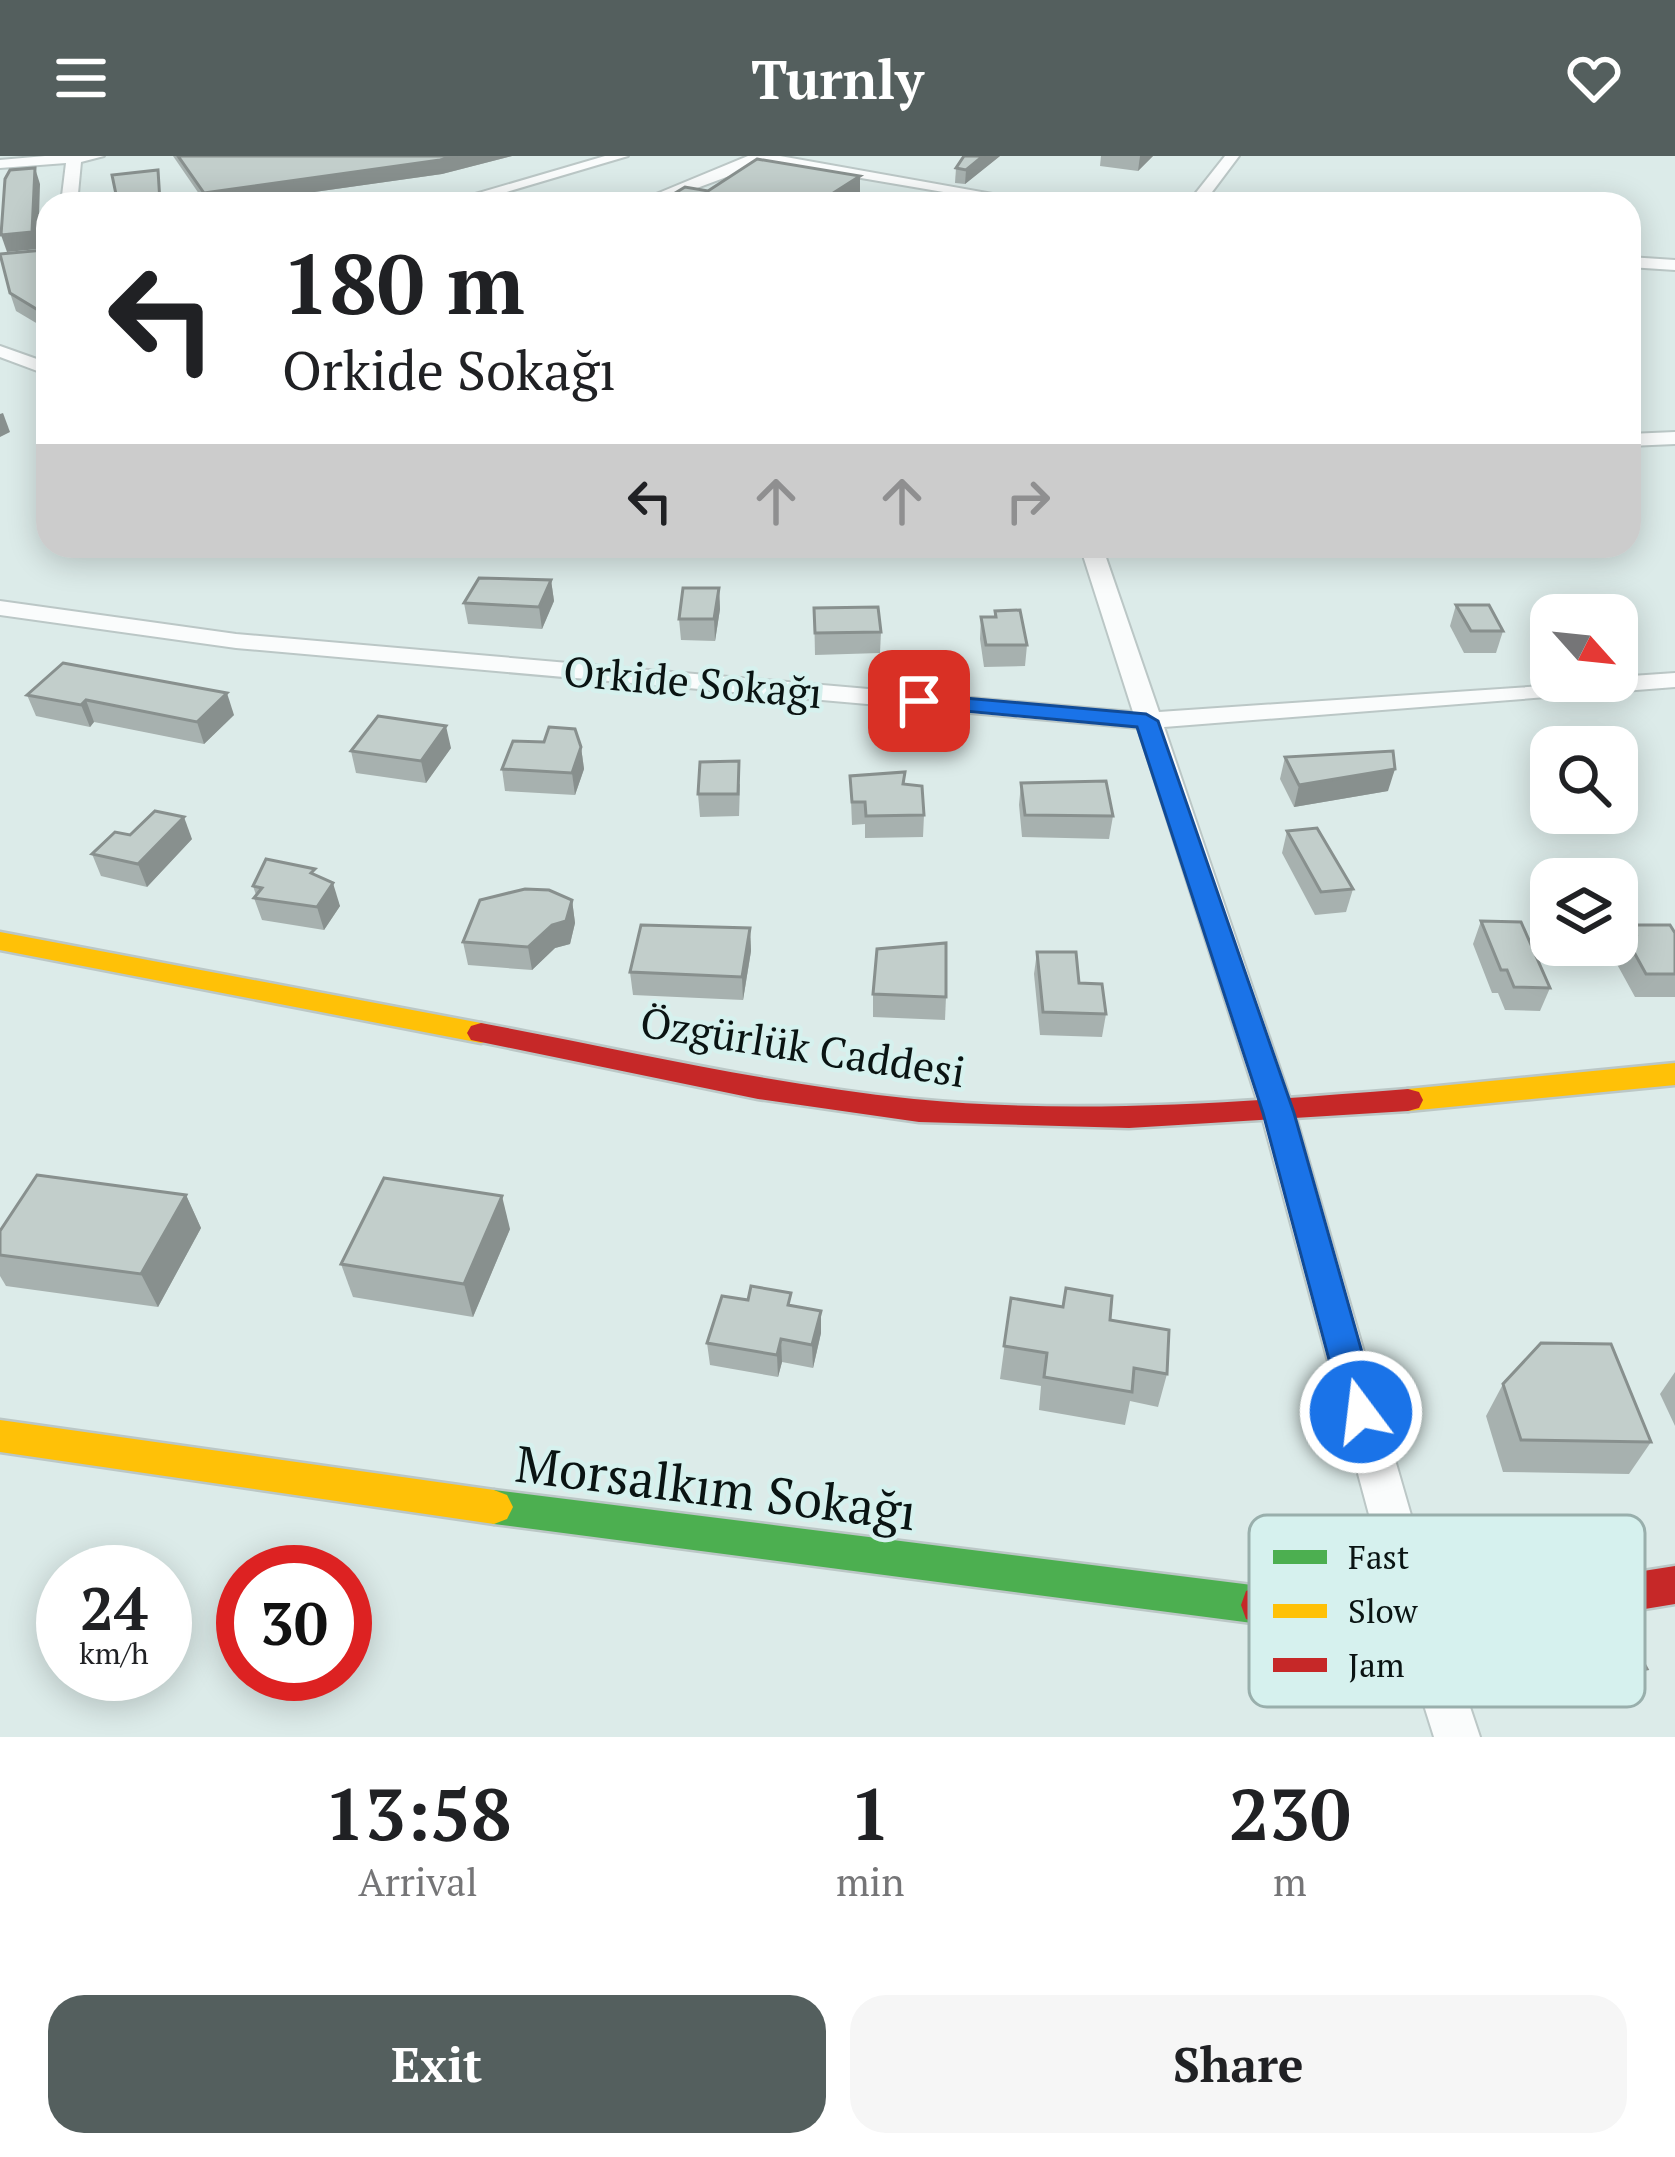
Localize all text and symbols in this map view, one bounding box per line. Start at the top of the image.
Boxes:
text: Turnly [751,43,924,114]
icon: menu [48,45,114,111]
icon: heart [1561,45,1627,111]
text: 180 m [282,227,525,338]
icon: left [84,240,240,396]
text: Orkide Sokağı [282,334,616,405]
icon: left [617,468,683,534]
icon: ahead [743,468,809,534]
icon: ahead [869,468,935,534]
icon: right [995,468,1061,534]
north arrow [1530,594,1638,702]
map controls [1530,594,1638,966]
street label: Orkide Sokağı [561,642,825,720]
pin [868,650,970,752]
icon: arrive [886,668,952,734]
button: search [1530,726,1638,834]
button: layers [1530,858,1638,966]
street label: Özgürlük Caddesi [637,993,969,1099]
position arrow [1298,1349,1424,1475]
street label: Morsalkım Sokağı [512,1429,920,1545]
legend [1249,1515,1645,1707]
text: Fast [1348,1535,1409,1578]
speed limit sign: 30 [216,1545,372,1701]
text: 24 [80,1568,148,1647]
text: Slow [1348,1589,1418,1632]
text: km/h [79,1633,149,1673]
text: Jam [1348,1643,1404,1686]
text: 13:58 [324,1765,512,1861]
text: 1 [850,1765,891,1861]
text: 230 [1229,1765,1351,1861]
text: Arrival [358,1855,478,1907]
text: min [836,1855,904,1907]
text: m [1273,1855,1307,1907]
button: Exit [48,1995,826,2133]
button: Share [850,1995,1627,2133]

